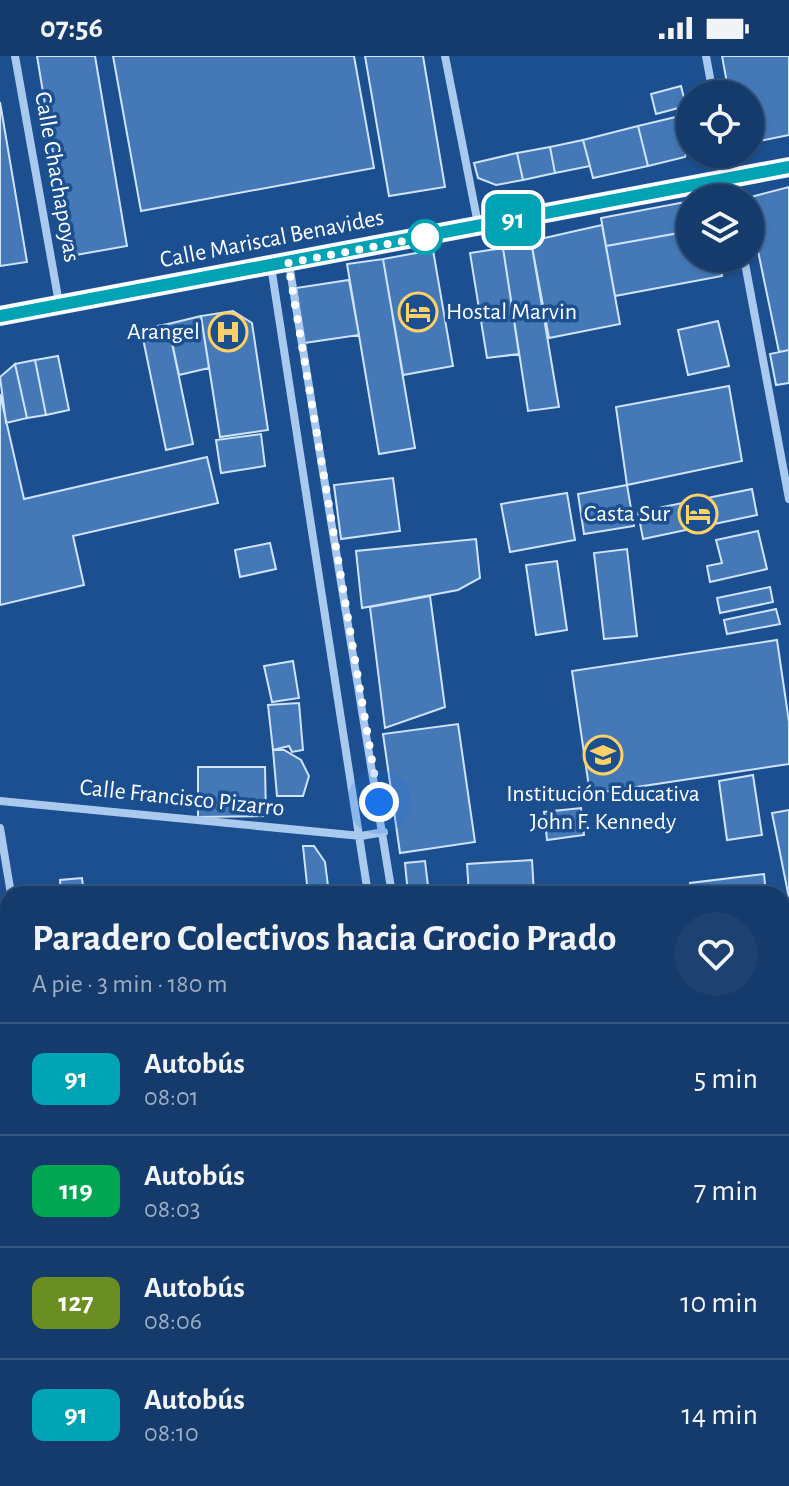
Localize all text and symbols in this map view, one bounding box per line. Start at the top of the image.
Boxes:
text: 07:56 [40,13,103,43]
map controls [676,80,764,272]
button: locate [676,80,764,168]
street label: Calle Chachapoyas [30,90,84,264]
button: layers [676,184,764,272]
line badge: 91 [477,194,549,246]
street label: Calle Mariscal Benavides [158,206,386,272]
text: 91 [501,206,525,234]
unlabelled marker [408,220,442,254]
hotel icon: Hostal Marvin [397,291,439,333]
place label: Hostal Marvin [446,300,577,324]
hospital icon: Arangel [207,311,249,353]
place label: Arangel [127,320,200,344]
hotel icon: Casta Sur [677,493,719,535]
place label: Casta Sur [584,502,670,526]
school or university icon: Institución Educativa John F. Kennedy [582,734,624,776]
street label: Calle Francisco Pizarro [78,775,286,821]
your location [359,782,399,822]
place label: Institución Educativa John F. Kennedy [506,782,700,834]
button: heart [674,912,758,996]
text: Paradero Colectivos hacia Grocio Prado [32,920,616,958]
text: A pie · 3 min · 180 m [32,971,228,997]
text: Autobús [144,1049,245,1079]
text: 5 min [694,1064,758,1094]
text: 91 [64,1065,88,1093]
text: 08:01 [144,1084,199,1110]
text: Autobús [144,1161,245,1191]
text: 7 min [694,1176,758,1206]
text: 119 [59,1177,93,1205]
text: 08:03 [144,1196,200,1222]
text: Autobús [144,1273,245,1303]
text: 10 min [680,1288,758,1318]
text: 127 [58,1289,94,1317]
text: 08:06 [144,1308,202,1334]
text: Autobús [144,1385,245,1415]
text: 14 min [682,1400,758,1430]
text: 91 [64,1401,88,1429]
text: 08:10 [144,1420,199,1446]

